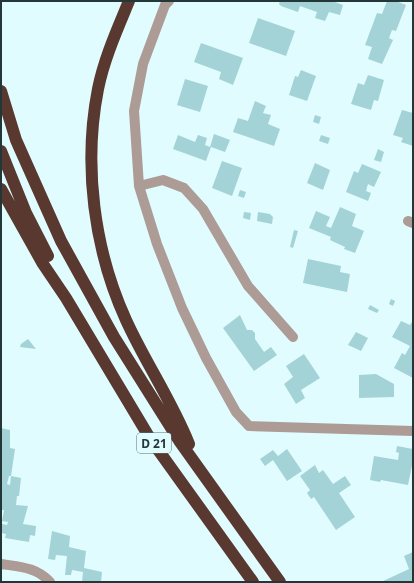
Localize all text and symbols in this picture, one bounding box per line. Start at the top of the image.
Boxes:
road number: D 21 [137,433,171,453]

